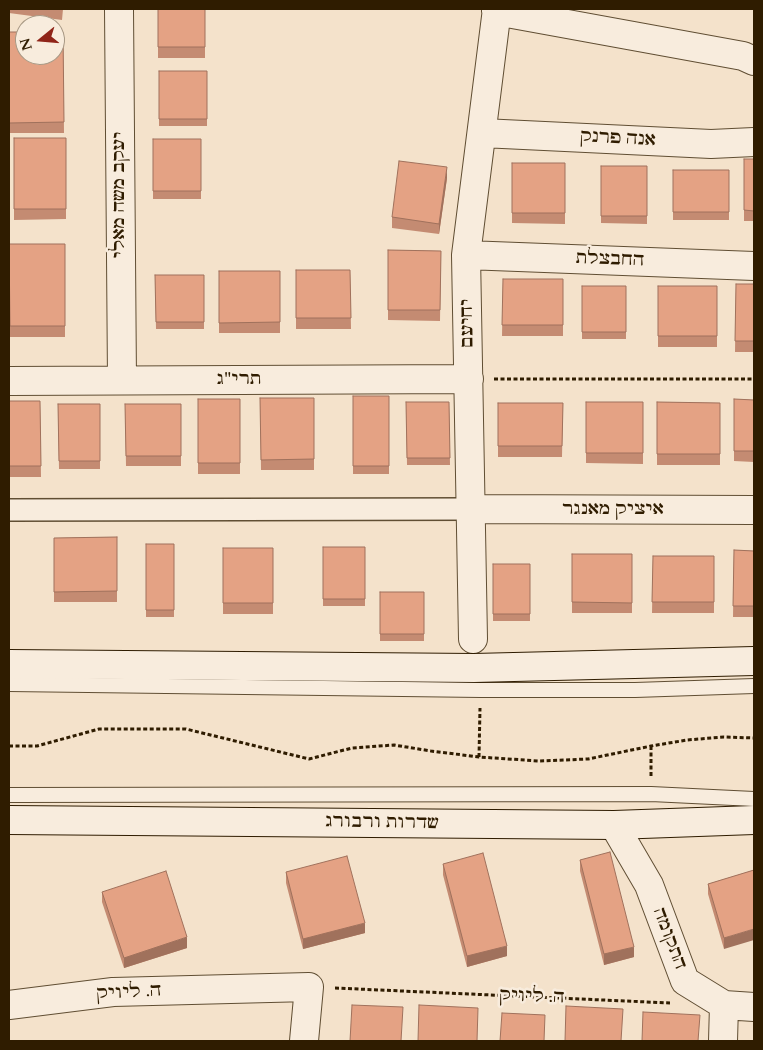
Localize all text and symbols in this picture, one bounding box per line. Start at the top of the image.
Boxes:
north arrow [15,15,65,65]
text: N [15,36,37,53]
street label: אנה פרנק [580,126,656,152]
street label: יעקב משה מאלי [109,132,131,258]
street label: החבצלת [575,248,645,272]
street label: יחיעם [457,299,479,347]
street label: תרי"ג [217,369,261,391]
street label: איציק מאנגר [562,499,664,521]
street label: שדרות ורבורג [325,811,439,835]
street label: התקומה [647,905,691,973]
street label: ה. ליויק [96,981,162,1005]
street label: ה. ליויק [499,985,565,1009]

